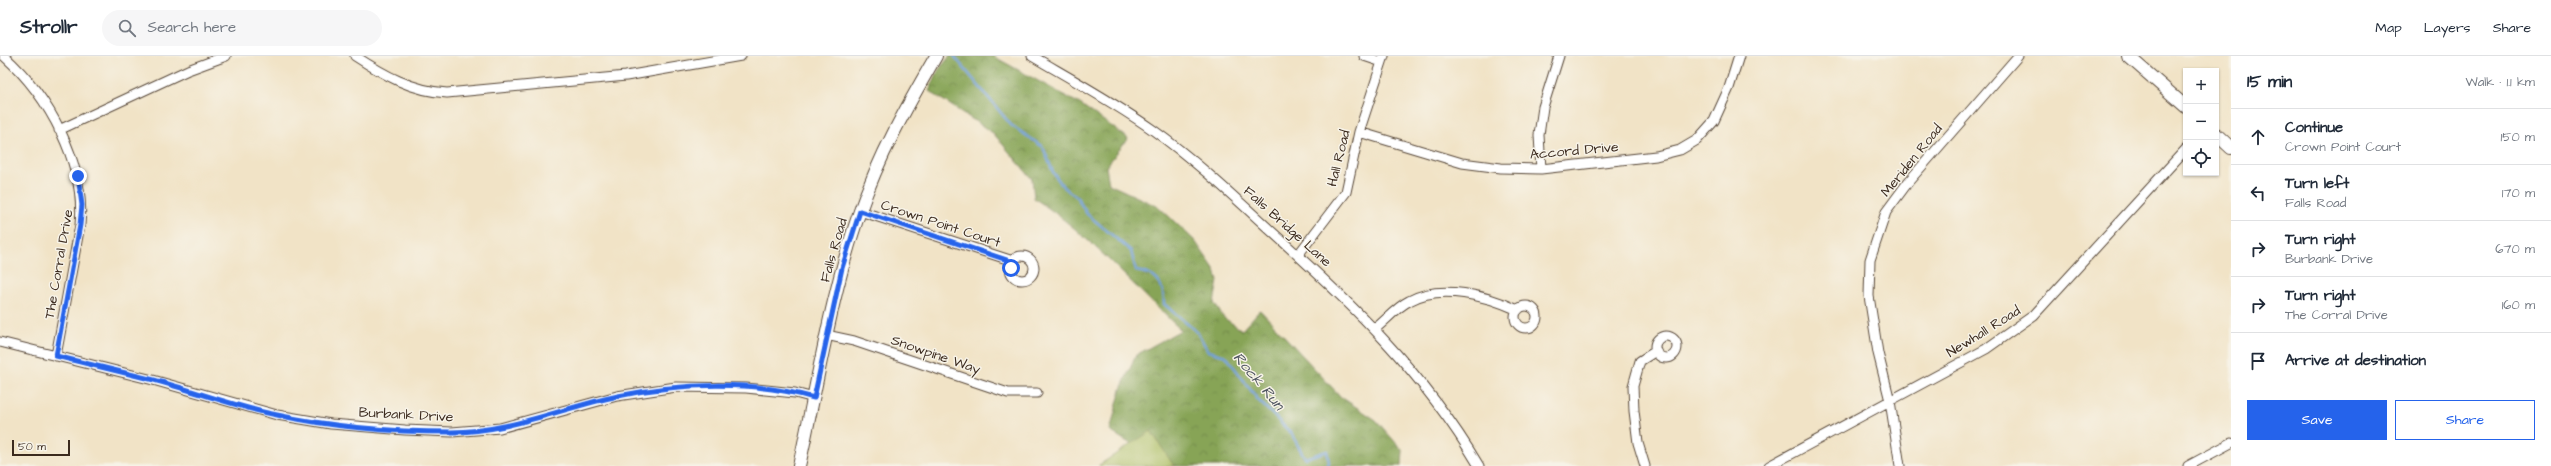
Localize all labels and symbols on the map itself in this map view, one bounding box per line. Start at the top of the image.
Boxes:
street label: Meriden Road [1876,120,1947,201]
street label: Hall Road [1322,128,1356,189]
street label: Accord Drive [1529,137,1620,165]
route end [69,167,87,185]
street label: Falls Bridge Lane [1239,182,1336,272]
street label: Crown Point Court [878,195,1004,253]
street label: The Corral Drive [40,207,79,320]
street label: Falls Road [815,216,853,285]
route start [1002,259,1020,277]
street label: Newhall Road [1943,301,2024,363]
street label: Snowpine Way [888,330,983,380]
water label: Rock Run [1228,348,1290,416]
street label: Burbank Drive [358,403,454,427]
scale bar [12,438,70,457]

